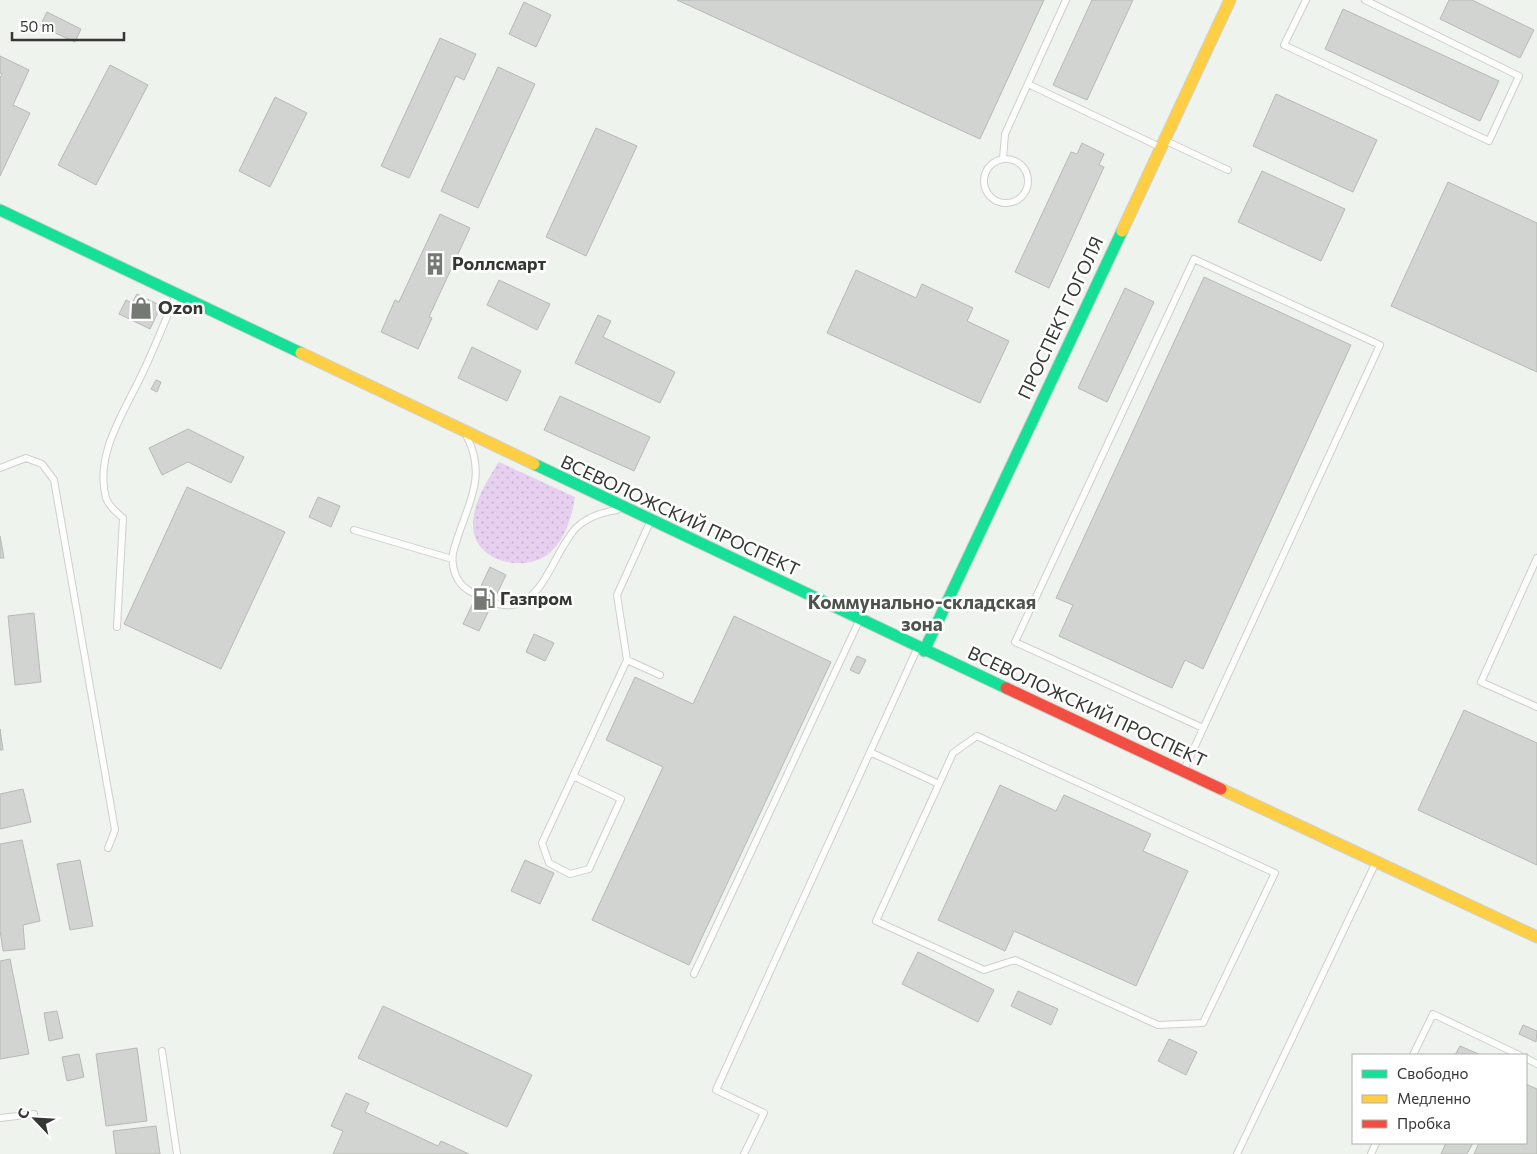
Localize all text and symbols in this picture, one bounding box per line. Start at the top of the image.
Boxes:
scale bar [12,10,125,42]
text: 50 m [20,17,54,35]
street label: ПРОСПЕКТ ГОГОЛЯ [1013,233,1107,402]
building icon: Роллсмарт [422,251,448,277]
place label: Роллсмарт [452,252,547,274]
shop icon: Ozon [128,295,154,321]
place label: Ozon [158,296,203,318]
street label: ВСЕВОЛОЖСКИЙ ПРОСПЕКТ [558,450,803,580]
fuel station icon: Газпром [471,586,497,612]
place label: Газпром [500,587,572,609]
district label: Коммунально-складская зона [808,590,1036,635]
street label: ВСЕВОЛОЖСКИЙ ПРОСПЕКТ [965,641,1210,771]
legend [1352,1054,1527,1144]
text: Свободно [1397,1064,1468,1082]
text: Медленно [1397,1089,1471,1107]
north arrow [10,1094,60,1144]
text: С [13,1105,32,1121]
text: Пробка [1397,1114,1451,1132]

